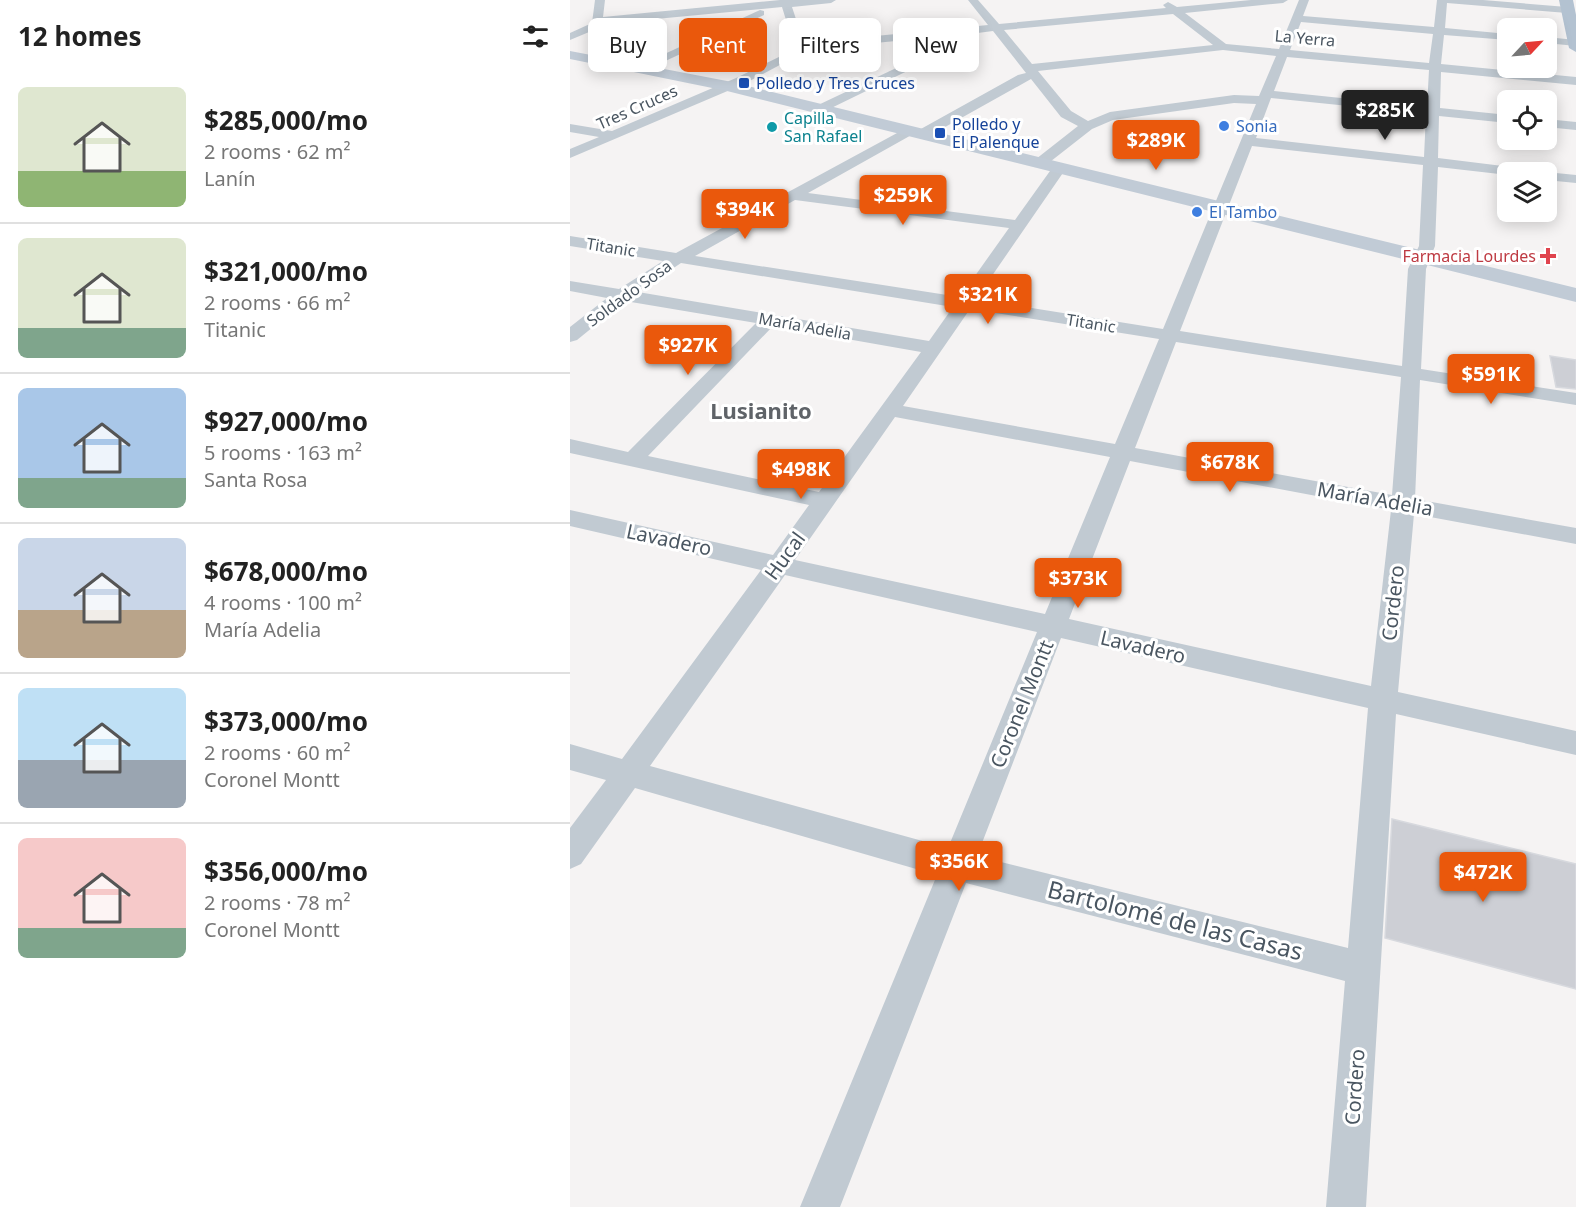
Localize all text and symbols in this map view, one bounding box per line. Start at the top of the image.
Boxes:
text: 12 homes [18,18,142,54]
chip: Buy [588,18,667,72]
chip: Rent [679,18,767,72]
chip: Filters [779,18,881,72]
chip: New [893,18,979,72]
north arrow [1497,18,1557,78]
map controls [1497,18,1557,222]
icon: filters [519,20,552,53]
street label: La Yerra [1274,24,1336,52]
place label: Polledo y Tres Cruces [756,72,915,94]
marker: Polledo y Tres Cruces [737,76,751,90]
street label: Tres Cruces [593,79,681,135]
pin: $285K [1343,90,1427,141]
button: locate [1497,90,1557,150]
text: $285K [1355,96,1415,123]
text: $285,000/mo [204,102,368,138]
place label: Capilla San Rafael [784,107,862,147]
icon: home [66,111,138,183]
place label: Polledo y El Palenque [952,113,1040,153]
place label: Sonia [1236,115,1277,137]
marker: Sonia [1217,119,1231,133]
marker: Capilla San Rafael [765,120,779,134]
pin: $289K [1114,120,1198,171]
marker: Polledo y El Palenque [933,126,947,140]
text: $289K [1126,126,1186,153]
text: 2 rooms · 62 m² [204,138,351,165]
button: layers [1497,162,1557,222]
text: Lanín [204,165,256,192]
pin: $259K [861,175,945,226]
text: $259K [873,181,933,208]
pin: $394K [703,189,787,240]
text: $394K [715,195,775,222]
place label: El Tambo [1209,201,1277,223]
marker: El Tambo [1190,205,1204,219]
street label: Titanic [585,232,637,262]
place label: Farmacia Lourdes [1402,245,1536,267]
marker: Farmacia Lourdes [1541,249,1555,263]
text: $321,000/mo [204,253,368,289]
street label: Soldado Sosa [582,255,676,331]
icon: home [66,262,138,334]
pin: $321K [946,274,1030,325]
text: $321K [958,280,1018,307]
text: 2 rooms · 66 m² [204,289,351,316]
street label: María Adelia [757,307,853,345]
street label: Titanic [1065,308,1117,338]
text: Titanic [204,316,266,343]
pin: $927K [646,325,730,376]
text: $927K [658,331,718,358]
pin: $591K [1449,354,1533,405]
text: $591K [1461,360,1521,387]
district label: Lusianito [710,395,812,425]
text: $927,000/mo [204,403,368,439]
icon: home [66,412,138,484]
text: 5 rooms · 163 m² [204,439,362,466]
pin: $678K [1188,442,1272,493]
text: $678K [1200,448,1260,475]
pin: $498K [759,449,843,500]
text: $498K [771,455,831,482]
text: Santa Rosa [204,466,308,493]
street label: María Adelia [1315,475,1435,522]
street label: Lavadero [624,517,714,562]
street label: Hucal [758,526,811,585]
text: $678,000/mo [204,553,368,589]
pin: $373K [1036,558,1120,609]
icon: home [66,562,138,634]
text: $373K [1048,564,1108,591]
street label: Cordero [1375,564,1410,642]
text: 4 rooms · 100 m² [204,589,362,616]
text: María Adelia [204,616,321,643]
street label: Lavadero [1098,624,1188,669]
street label: Coronel Montt [984,636,1059,772]
text: $373,000/mo [204,703,368,739]
icon: home [66,712,138,784]
text: 2 rooms · 60 m² [204,739,351,766]
text: Coronel Montt [204,766,340,793]
pin: $356K [917,841,1001,892]
text: $356K [929,847,989,874]
pin: $472K [1441,852,1525,903]
text: $356,000/mo [204,853,368,889]
text: $472K [1453,858,1513,885]
icon: home [66,862,138,934]
street label: Bartolomé de las Casas [1044,872,1307,967]
text: 2 rooms · 78 m² [204,889,351,916]
text: Coronel Montt [204,916,340,943]
street label: Cordero [1338,1048,1371,1126]

